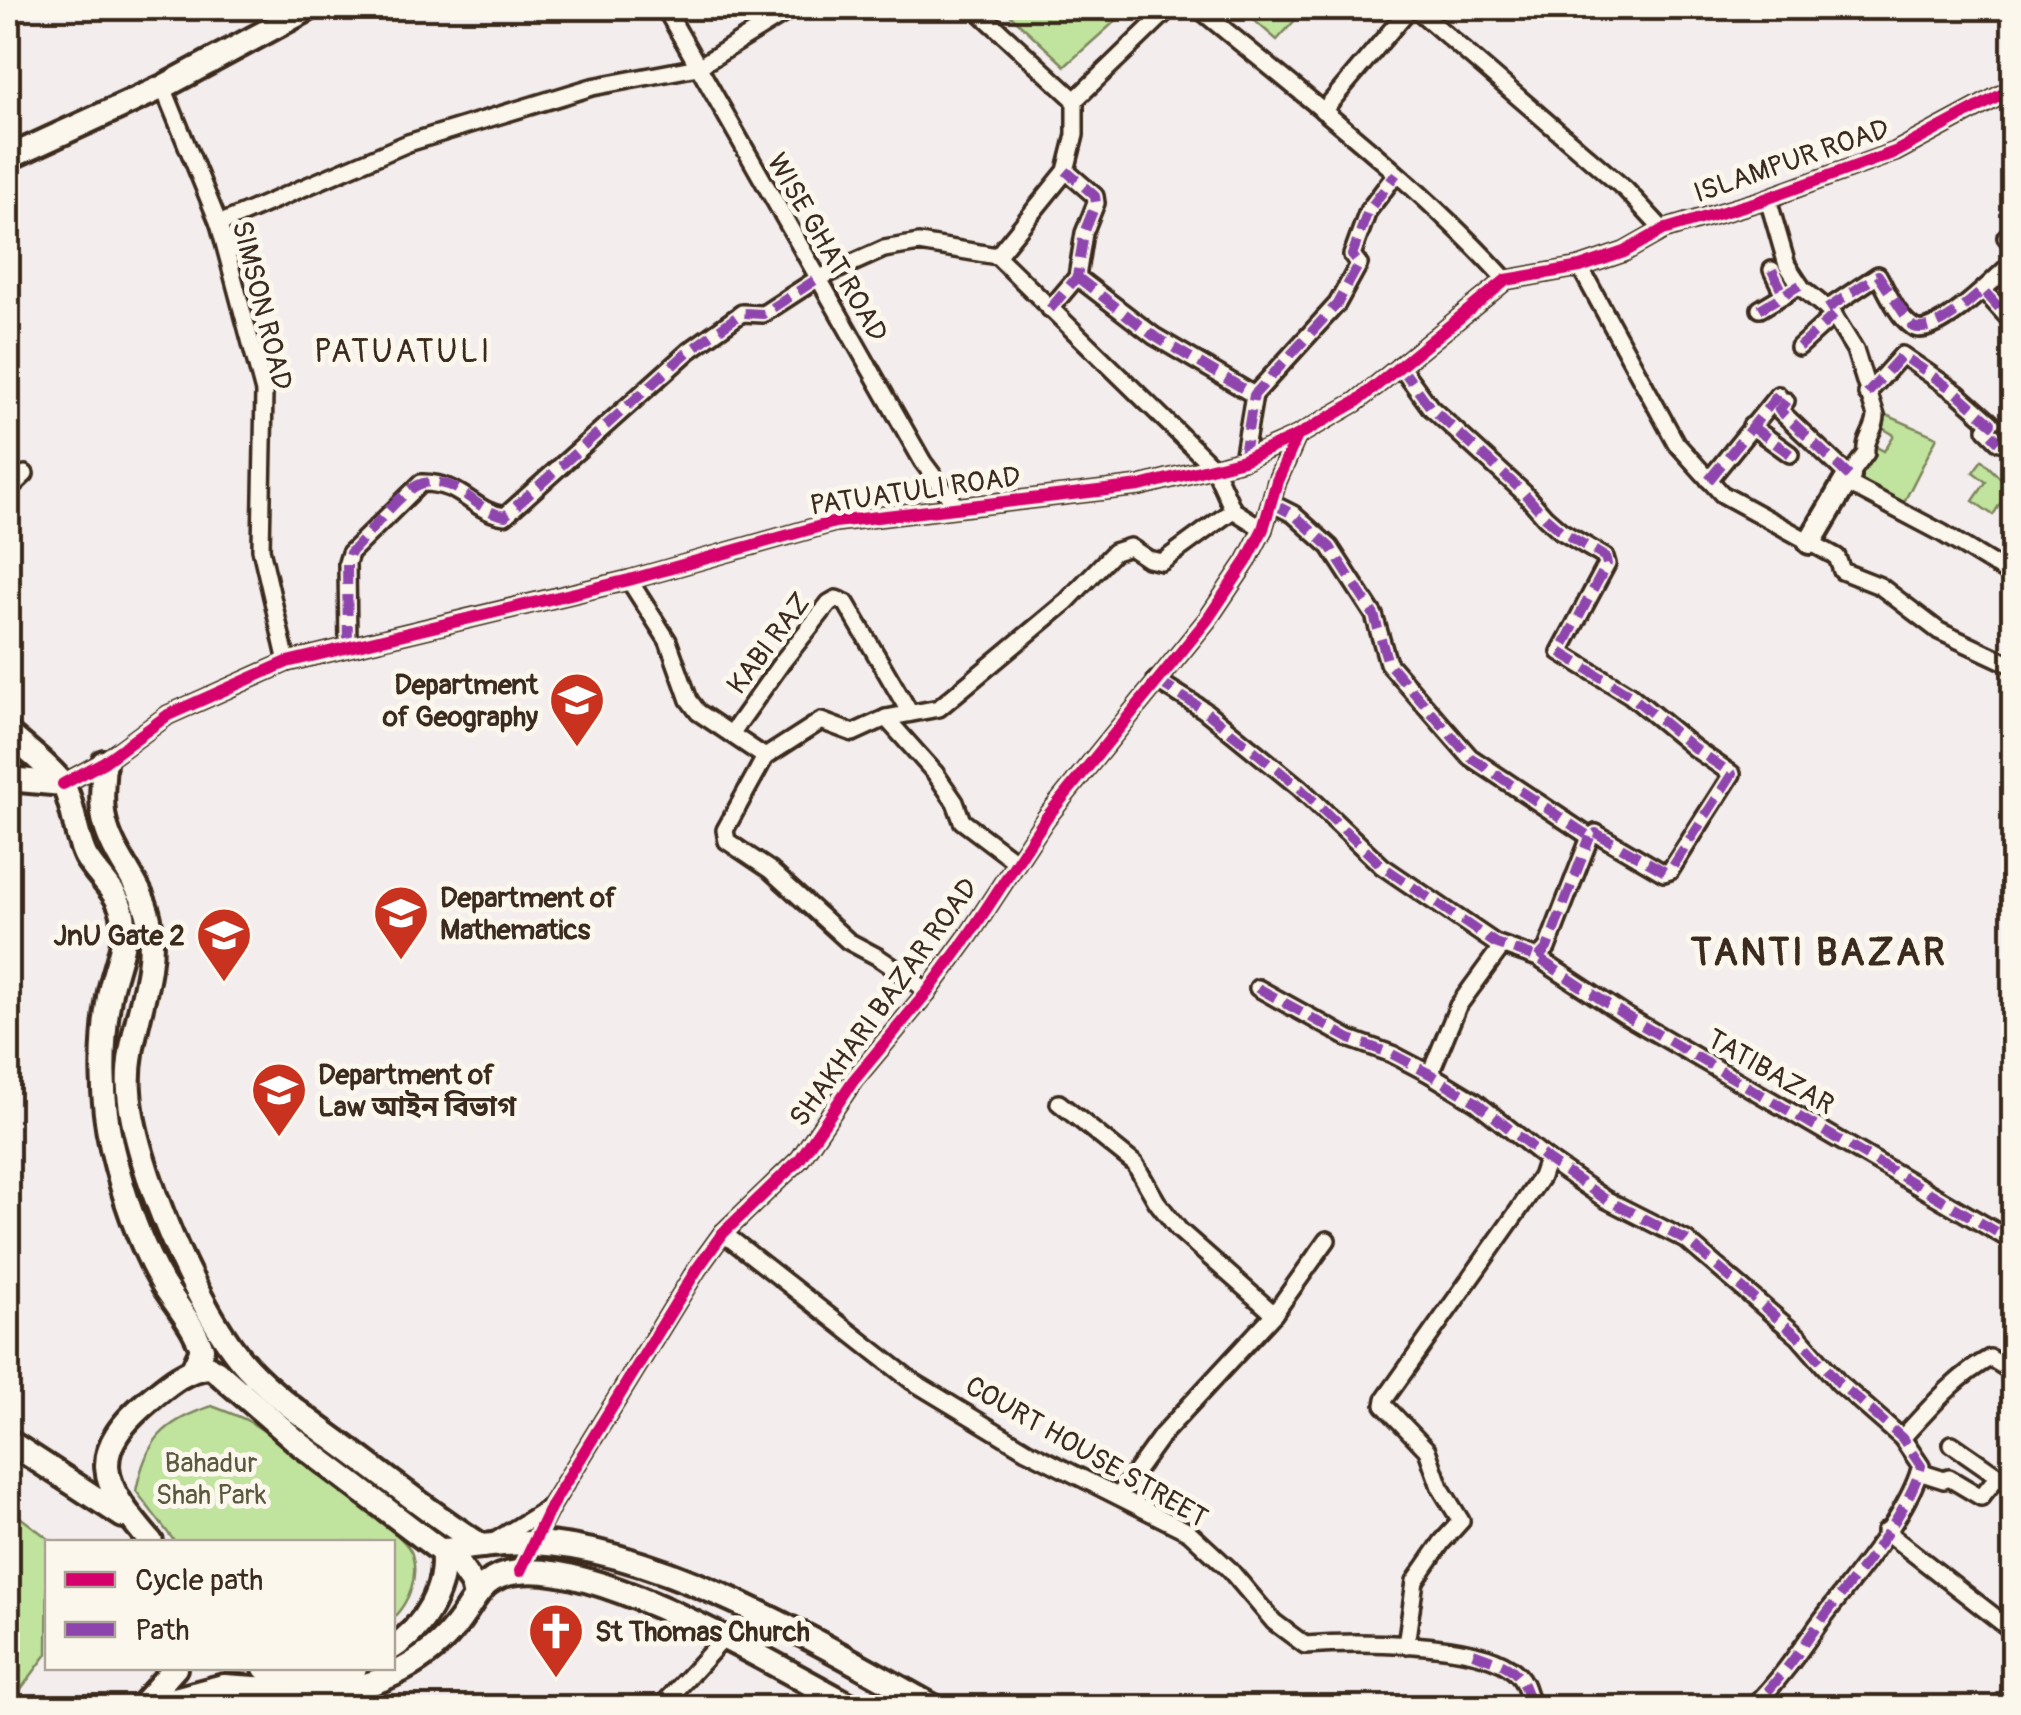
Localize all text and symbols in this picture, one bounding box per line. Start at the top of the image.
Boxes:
street label: ISLAMPUR ROAD [1689,112,1894,211]
street label: WISE GHAT ROAD [759,147,895,348]
street label: SIMSON ROAD [224,217,299,394]
district label: PATUATULI [314,332,492,372]
street label: PATUATULI ROAD [808,459,1023,524]
street label: KABI RAZ [720,586,819,701]
place label: Department of Geography [382,668,539,735]
school or university icon: Department of Geography [547,670,607,749]
street label: SHAKHARI BAZAR ROAD [782,872,986,1134]
place label: Department of Mathematics [440,881,617,948]
school or university icon: Department of Mathematics [371,883,431,962]
school or university icon: JnU Gate 2 [194,905,254,984]
place label: JnU Gate 2 [54,919,185,954]
district label: TANTI BAZAR [1691,929,1947,977]
street label: TATIBAZAR [1700,1022,1840,1123]
place label: Department of Law আইন বিভাগ [318,1058,517,1125]
school or university icon: Department of Law আইন বিভাগ [249,1060,309,1139]
street label: COURT HOUSE STREET [959,1369,1214,1536]
park label: Bahadur Shah Park [156,1446,267,1513]
legend [45,1540,395,1670]
text: Cycle path [135,1562,263,1599]
church icon: St Thomas Church [526,1601,586,1680]
text: Path [135,1612,190,1649]
place label: St Thomas Church [595,1615,810,1650]

